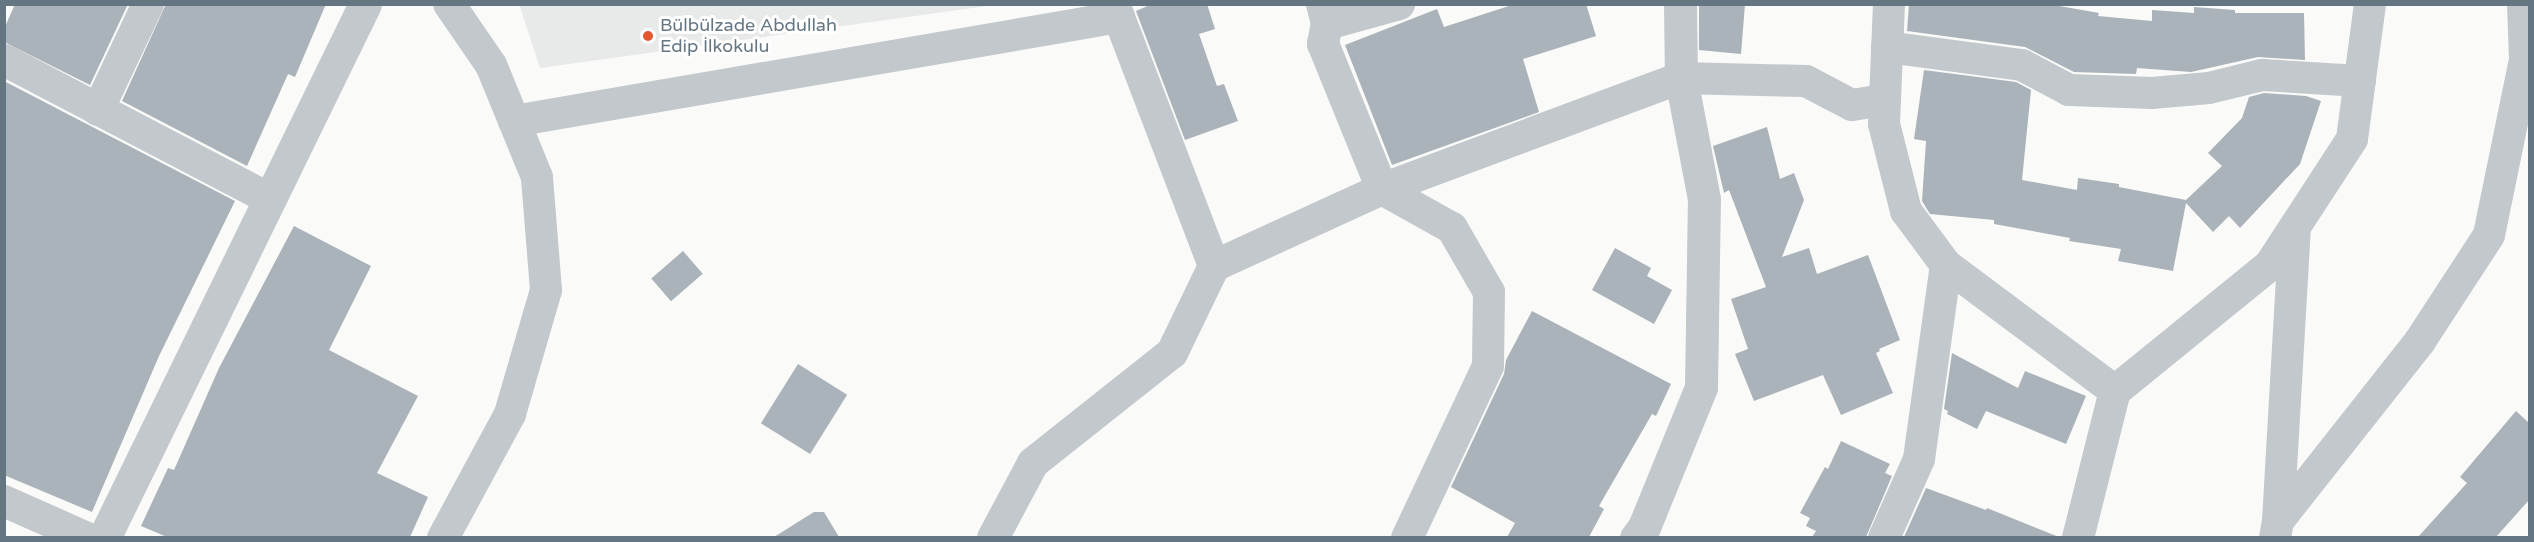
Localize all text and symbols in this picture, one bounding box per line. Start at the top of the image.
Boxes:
place label: Bülbülzade Abdullah Edip İlkokulu [660,15,837,57]
marker: Bülbülzade Abdullah Edip İlkokulu [641,29,655,43]

